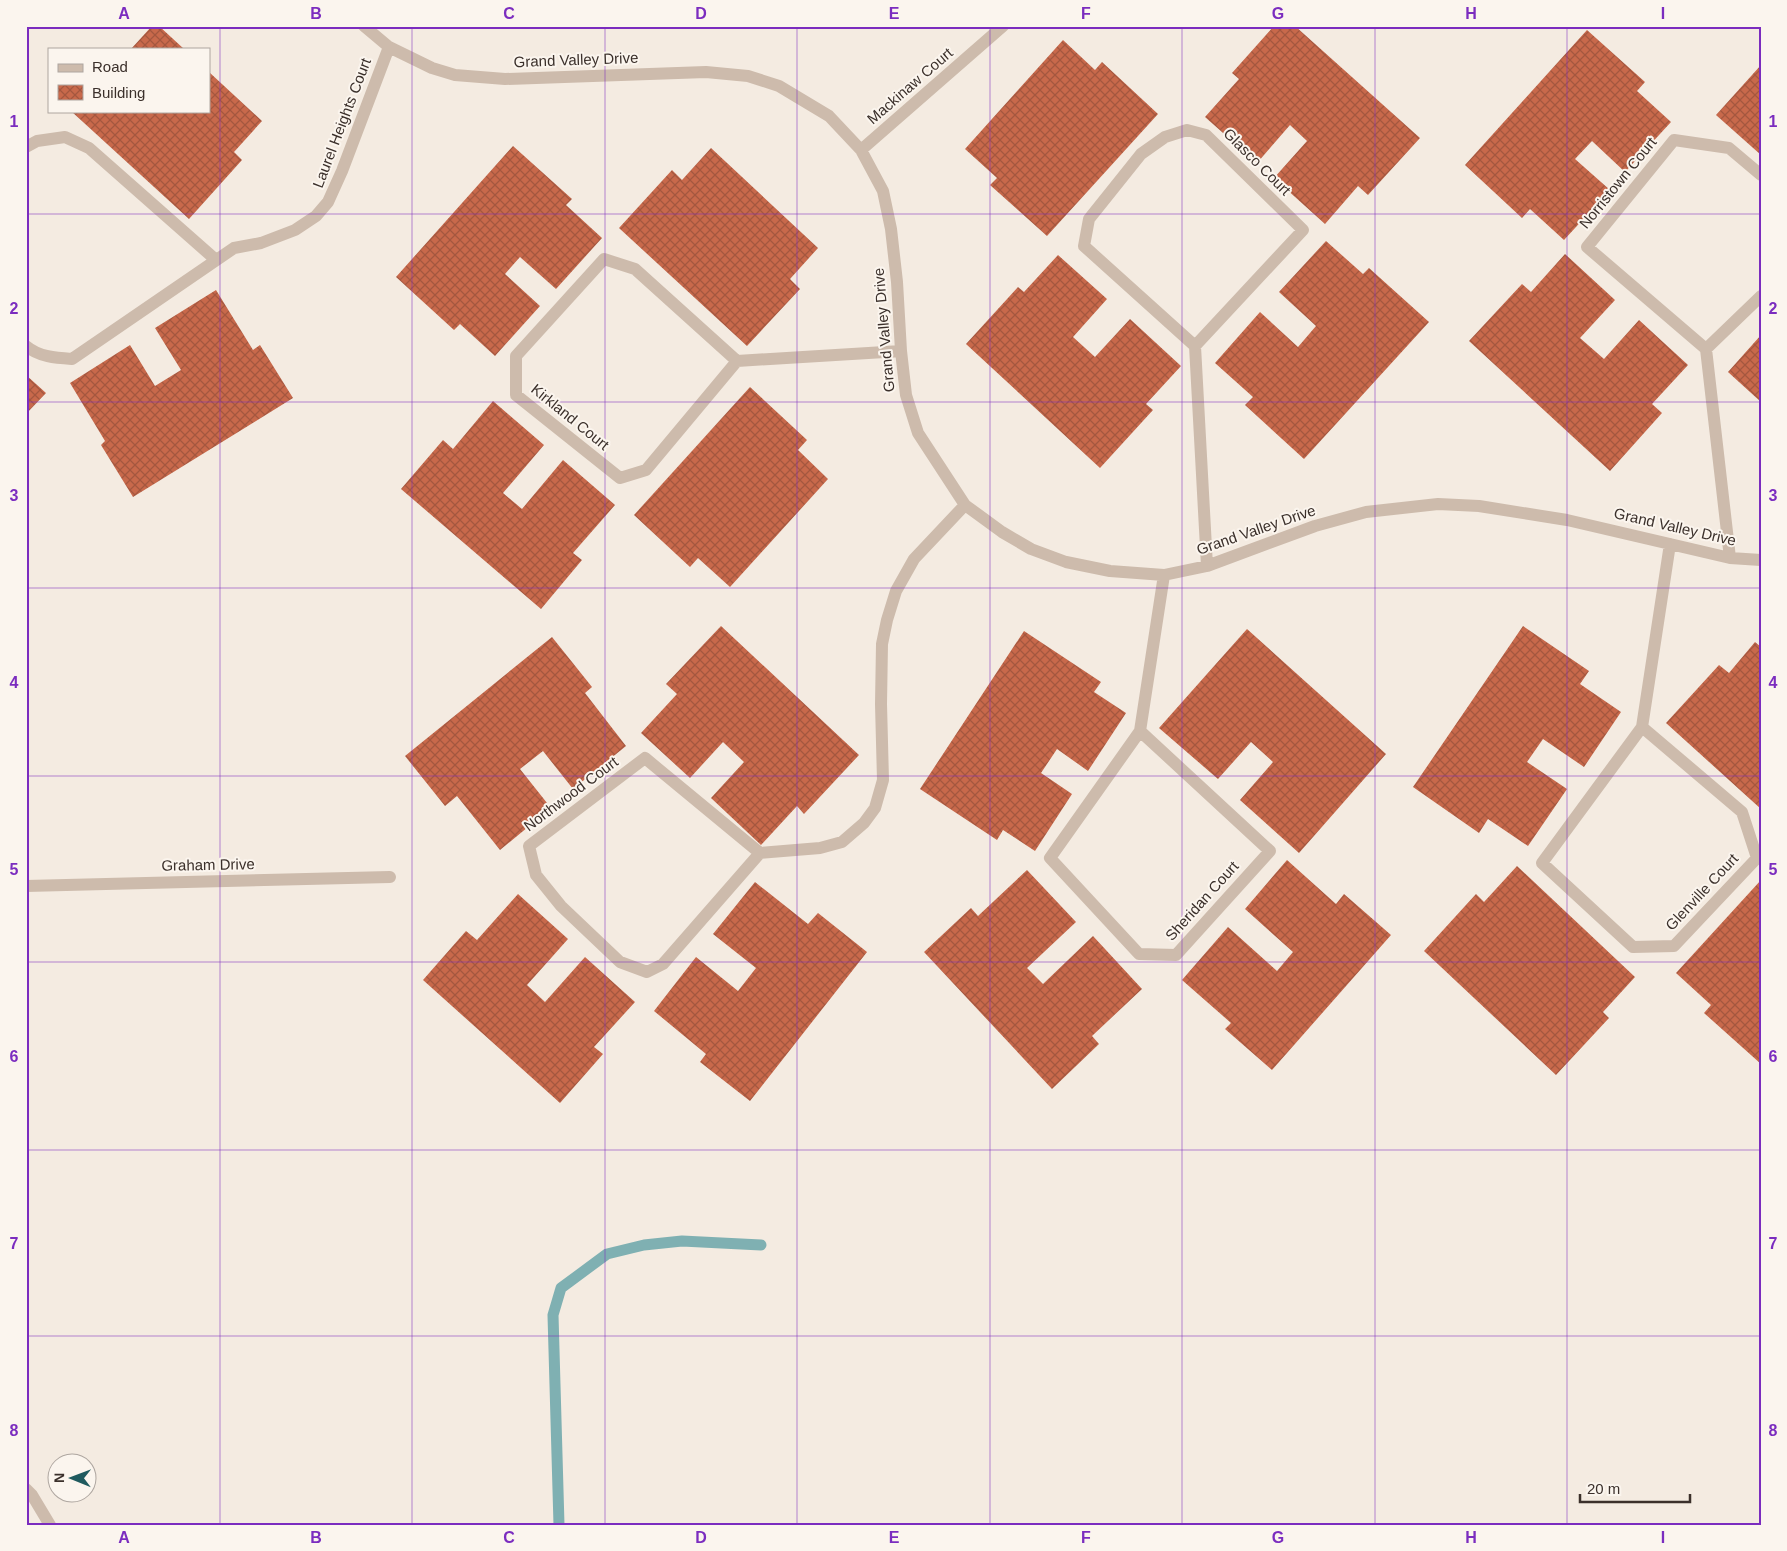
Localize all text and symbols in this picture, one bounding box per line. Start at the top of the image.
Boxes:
text: A [118,5,130,22]
text: B [310,5,322,22]
text: C [503,5,515,22]
text: D [695,5,707,22]
text: E [889,5,900,22]
text: F [1081,5,1091,22]
text: G [1272,5,1284,22]
text: H [1465,5,1477,22]
text: I [1661,5,1665,22]
street label: Mackinaw Court [864,43,956,127]
legend [48,48,210,112]
street label: Grand Valley Drive [513,49,639,70]
street label: Laurel Heights Court [309,55,374,190]
text: Road [92,58,128,75]
text: Building [92,84,145,101]
text: 1 [10,113,19,130]
text: 1 [1769,113,1778,130]
street label: Glasco Court [1220,125,1295,199]
street label: Norristown Court [1576,133,1660,232]
street label: Grand Valley Drive [870,267,897,393]
text: 2 [10,300,19,317]
text: 2 [1769,300,1778,317]
street label: Kirkland Court [528,380,613,454]
text: 3 [10,487,19,504]
text: 3 [1769,487,1778,504]
street label: Grand Valley Drive [1194,501,1318,558]
street label: Grand Valley Drive [1612,504,1738,549]
text: 4 [10,674,19,691]
text: 4 [1769,674,1778,691]
street label: Northwood Court [520,752,622,835]
street label: Glenville Court [1662,849,1742,933]
street label: Graham Drive [161,855,255,874]
street label: Sheridan Court [1162,857,1242,944]
text: 5 [10,861,19,878]
text: 5 [1769,861,1778,878]
text: 6 [10,1048,19,1065]
text: 6 [1769,1048,1778,1065]
text: 7 [10,1235,19,1252]
text: 7 [1769,1235,1778,1252]
text: 8 [10,1422,19,1439]
text: 8 [1769,1422,1778,1439]
north arrow [48,1454,98,1504]
scale bar [1580,1471,1690,1503]
text: N [51,1473,67,1483]
text: 20 m [1587,1480,1620,1497]
text: A [118,1529,130,1546]
text: B [310,1529,322,1546]
text: C [503,1529,515,1546]
text: D [695,1529,707,1546]
text: E [889,1529,900,1546]
text: F [1081,1529,1091,1546]
text: G [1272,1529,1284,1546]
text: H [1465,1529,1477,1546]
text: I [1661,1529,1665,1546]

